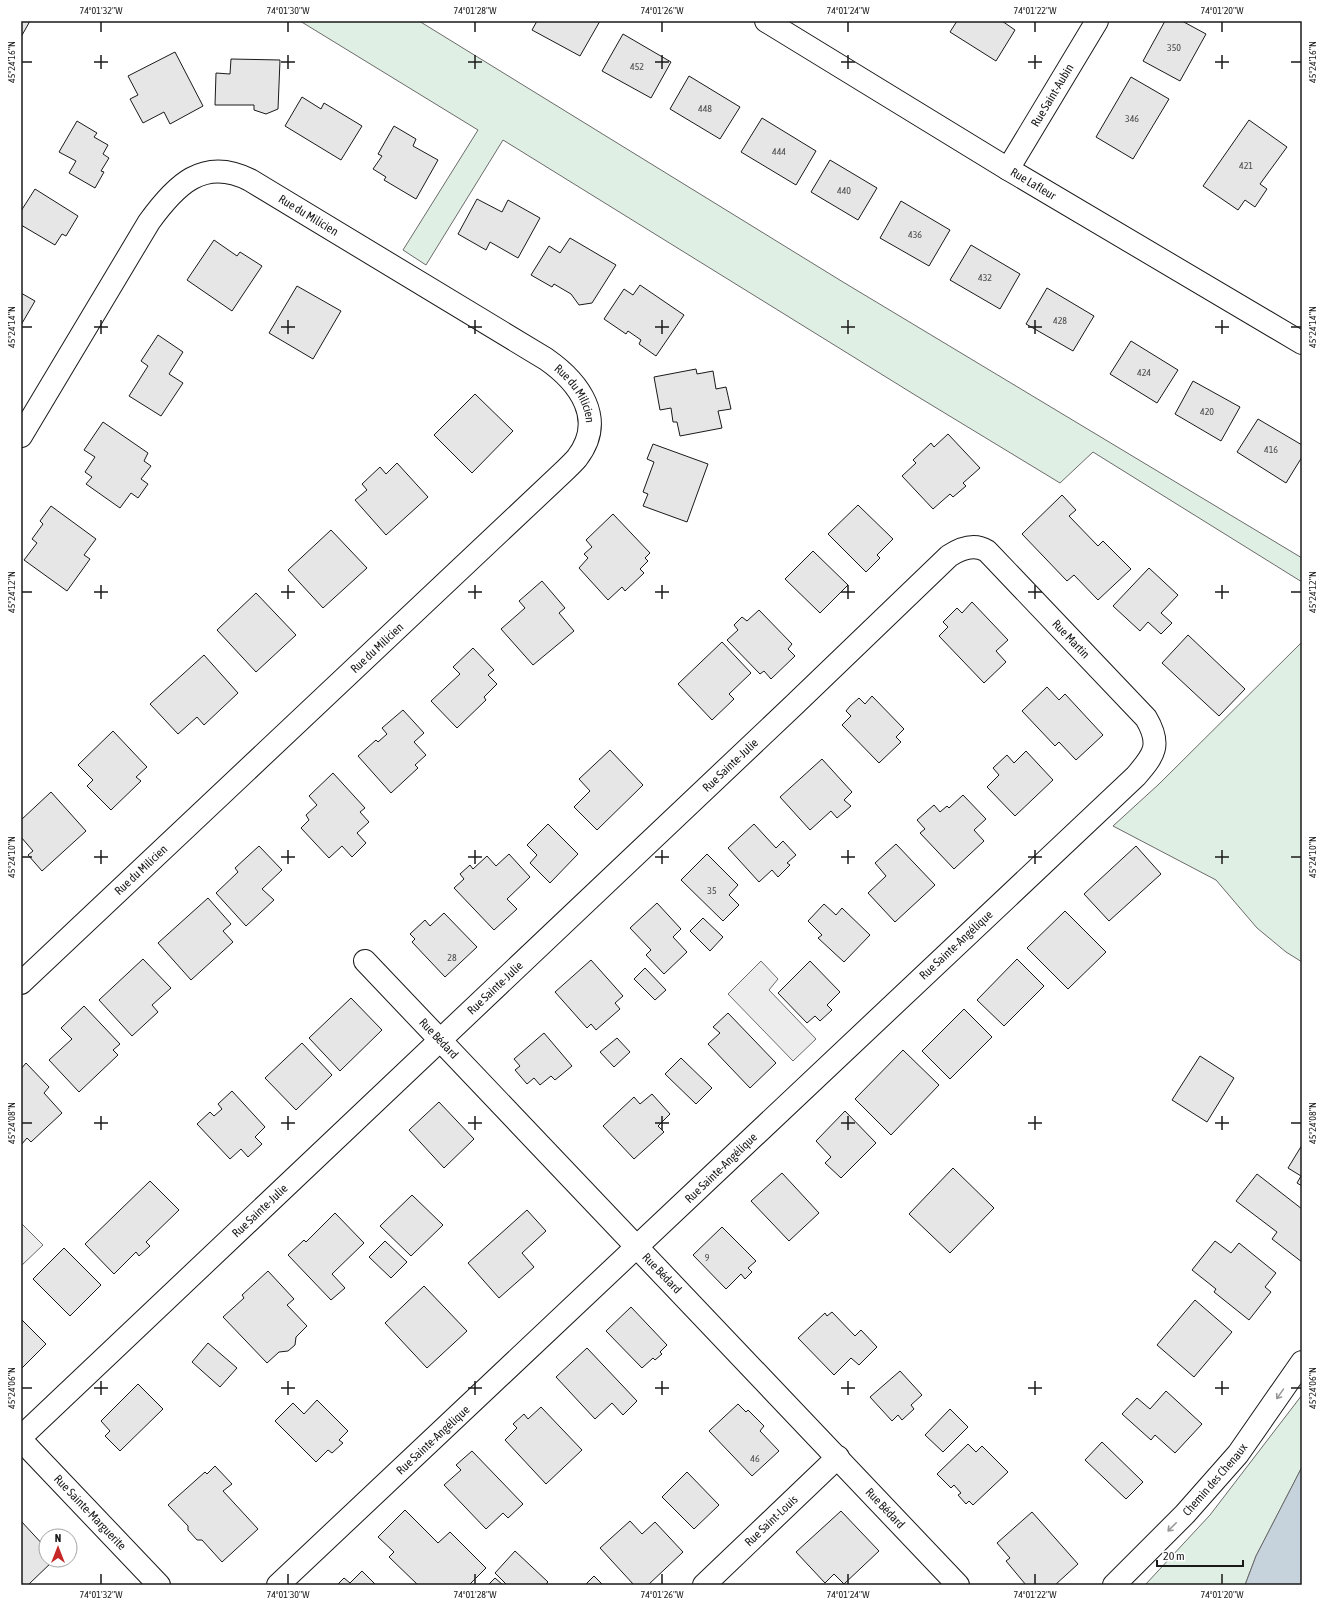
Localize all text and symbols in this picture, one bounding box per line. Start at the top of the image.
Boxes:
text: 74°01'32"W [79,5,123,16]
text: 74°01'30"W [266,5,310,16]
text: 74°01'28"W [453,5,497,16]
text: 74°01'26"W [640,5,684,16]
text: 74°01'24"W [826,5,870,16]
text: 74°01'22"W [1013,5,1057,16]
text: 74°01'20"W [1200,5,1244,16]
text: 45°24'16"N [6,41,17,83]
text: 45°24'16"N [1307,41,1318,83]
house number: 350 [1167,42,1181,53]
house number: 452 [630,61,644,72]
street label: Rue Saint-Aubin [1028,61,1077,129]
house number: 448 [698,103,712,114]
house number: 346 [1125,113,1139,124]
house number: 444 [772,146,786,157]
house number: 421 [1239,160,1253,171]
street label: Rue Lafleur [1008,165,1059,203]
house number: 440 [837,185,851,196]
street label: Rue du Milicien [276,192,341,239]
house number: 436 [908,229,922,240]
house number: 432 [978,272,992,283]
text: 45°24'14"N [6,306,17,348]
text: 45°24'14"N [1307,306,1318,348]
house number: 428 [1053,315,1067,326]
street label: Rue du Milicien [552,361,597,423]
house number: 424 [1137,367,1151,378]
house number: 420 [1200,406,1214,417]
house number: 416 [1264,444,1278,455]
text: 45°24'12"N [6,571,17,613]
text: 45°24'12"N [1307,571,1318,613]
street label: Rue Martin [1049,617,1093,661]
street label: Rue du Milicien [348,620,406,676]
street label: Rue Sainte-Julie [700,736,761,795]
text: 45°24'10"N [6,836,17,878]
text: 45°24'10"N [1307,836,1318,878]
street label: Rue du Milicien [112,842,170,898]
house number: 35 [707,885,717,896]
street label: Rue Sainte-Angélique [917,908,995,982]
house number: 28 [447,952,457,963]
street label: Rue Sainte-Julie [465,959,526,1018]
street label: Rue Bédard [416,1015,461,1062]
text: 45°24'08"N [6,1102,17,1144]
text: 45°24'08"N [1307,1102,1318,1144]
street label: Rue Sainte-Angélique [682,1130,760,1206]
street label: Rue Sainte-Julie [229,1181,290,1240]
street label: Rue Bédard [639,1250,684,1297]
house number: 9 [705,1252,710,1263]
text: 45°24'06"N [6,1367,17,1409]
text: 45°24'06"N [1307,1367,1318,1409]
one-way arrow [1276,1388,1284,1399]
street label: Rue Sainte-Angélique [394,1403,472,1477]
street label: Chemin des Chenaux [1180,1441,1250,1519]
house number: 46 [750,1453,760,1464]
street label: Rue Sainte-Marguerite [51,1472,129,1553]
street label: Rue Bédard [863,1485,908,1531]
street label: Rue Saint-Louis [742,1492,801,1549]
one-way arrow [1167,1522,1177,1532]
north arrow [38,1528,78,1568]
text: N [55,1532,61,1544]
scale bar [1157,1542,1243,1568]
text: 20 m [1163,1549,1185,1563]
text: 74°01'32"W [79,1589,123,1600]
text: 74°01'30"W [266,1589,310,1600]
text: 74°01'28"W [453,1589,497,1600]
text: 74°01'26"W [640,1589,684,1600]
text: 74°01'24"W [826,1589,870,1600]
text: 74°01'22"W [1013,1589,1057,1600]
text: 74°01'20"W [1200,1589,1244,1600]

